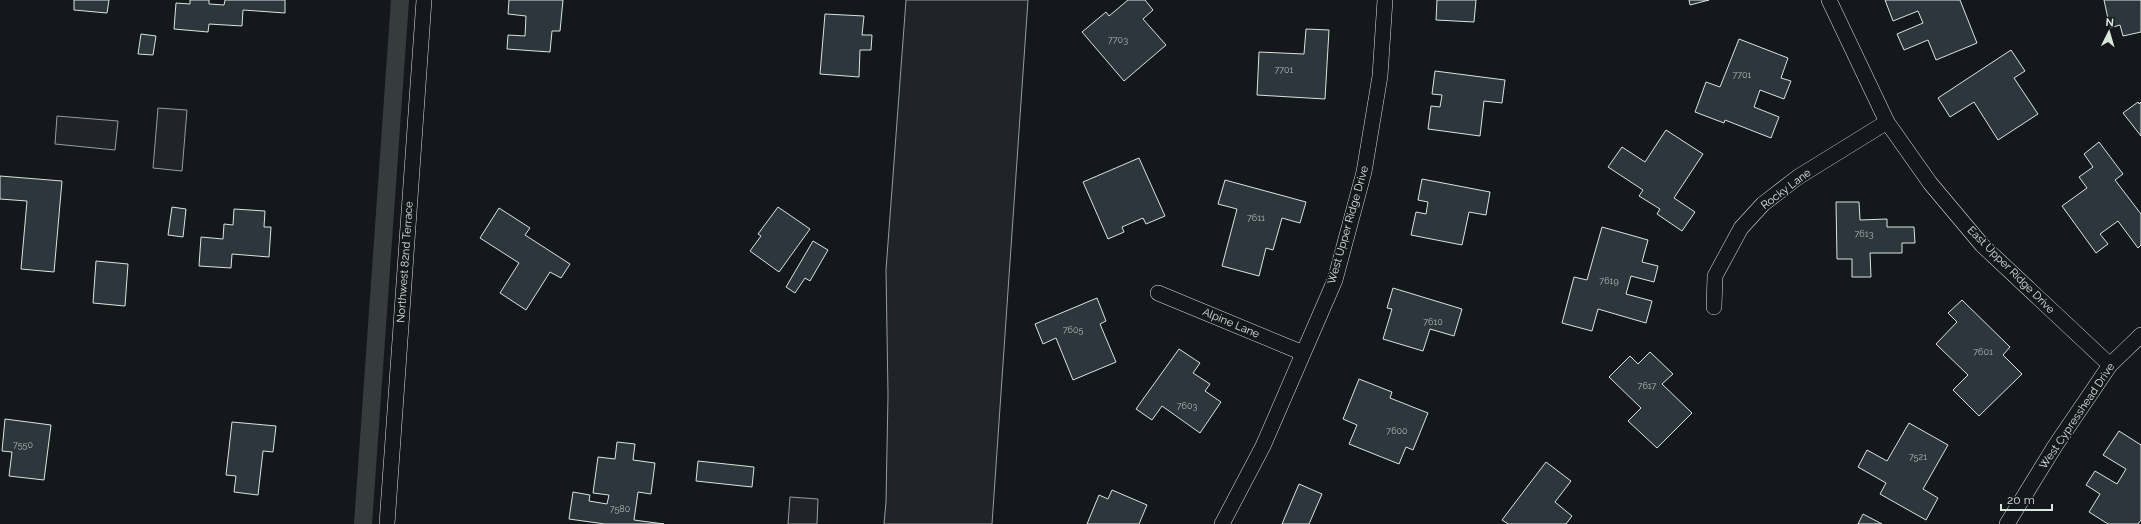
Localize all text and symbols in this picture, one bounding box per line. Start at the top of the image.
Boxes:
north arrow [2089,12,2129,52]
text: N [2105,16,2115,29]
house number: 7703 [1108,35,1128,45]
house number: 7701 [1275,65,1294,75]
house number: 7701 [1733,70,1752,80]
street label: West Upper Ridge Drive [1325,164,1371,286]
street label: Rocky Lane [1758,166,1814,212]
street label: Northwest 82nd Terrace [394,200,416,323]
house number: 7611 [1247,213,1265,223]
street label: East Upper Ridge Drive [1965,224,2058,317]
house number: 7613 [1855,229,1874,239]
house number: 7619 [1599,276,1619,286]
street label: Alpine Lane [1201,305,1262,341]
house number: 7610 [1423,317,1443,327]
house number: 7605 [1063,325,1083,335]
house number: 7601 [1973,347,1993,357]
street label: West Cypresshead Drive [2037,360,2118,471]
house number: 7617 [1638,381,1657,391]
house number: 7603 [1177,401,1197,411]
house number: 7600 [1386,426,1408,436]
house number: 7550 [13,440,33,450]
house number: 7521 [1909,452,1927,462]
scale bar [2001,486,2052,512]
text: 20 m [2007,493,2035,507]
house number: 7580 [610,504,631,514]

